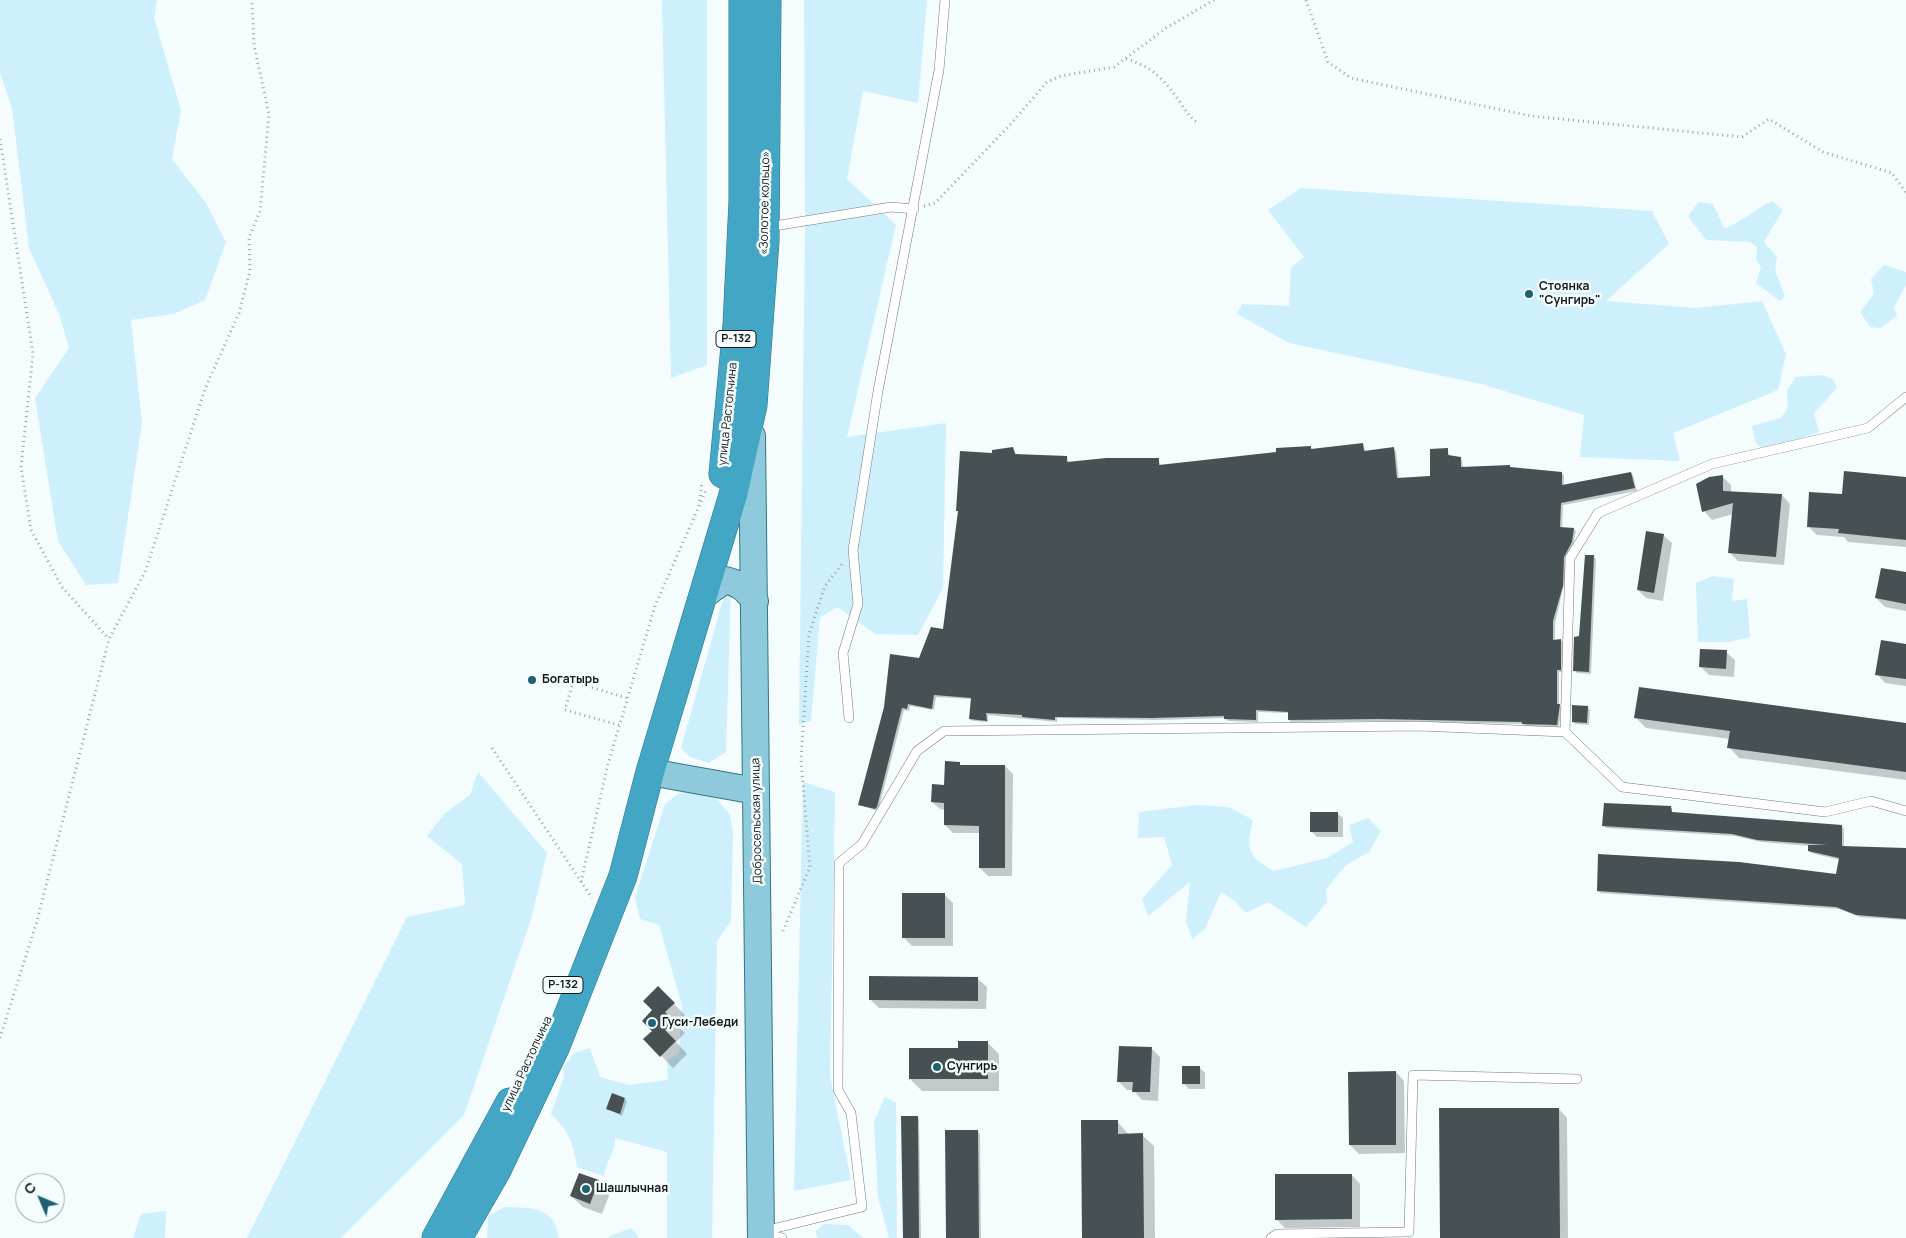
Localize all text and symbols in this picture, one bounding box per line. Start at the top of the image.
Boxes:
street label: «Золотое кольцо» [757,151,773,255]
place label: Стоянка "Сунгирь" [1539,280,1601,308]
marker: Стоянка "Сунгирь" [1523,288,1535,300]
road number: Р-132 [716,330,756,348]
street label: улица Растопчина [715,362,741,466]
place label: Богатырь [542,673,599,687]
marker: Богатырь [526,674,538,686]
street label: Добросельская улица [749,758,765,884]
road number: Р-132 [543,976,583,994]
street label: улица Растопчина [499,1014,555,1114]
place label: Гуси-Лебеди [662,1016,738,1030]
marker: Гуси-Лебеди [646,1017,658,1029]
place label: Сунгирь [947,1060,997,1074]
marker: Сунгирь [931,1061,943,1073]
north arrow [15,1173,65,1223]
text: С [19,1177,40,1198]
place label: Шашлычная [596,1182,668,1196]
marker: Шашлычная [580,1183,592,1195]

